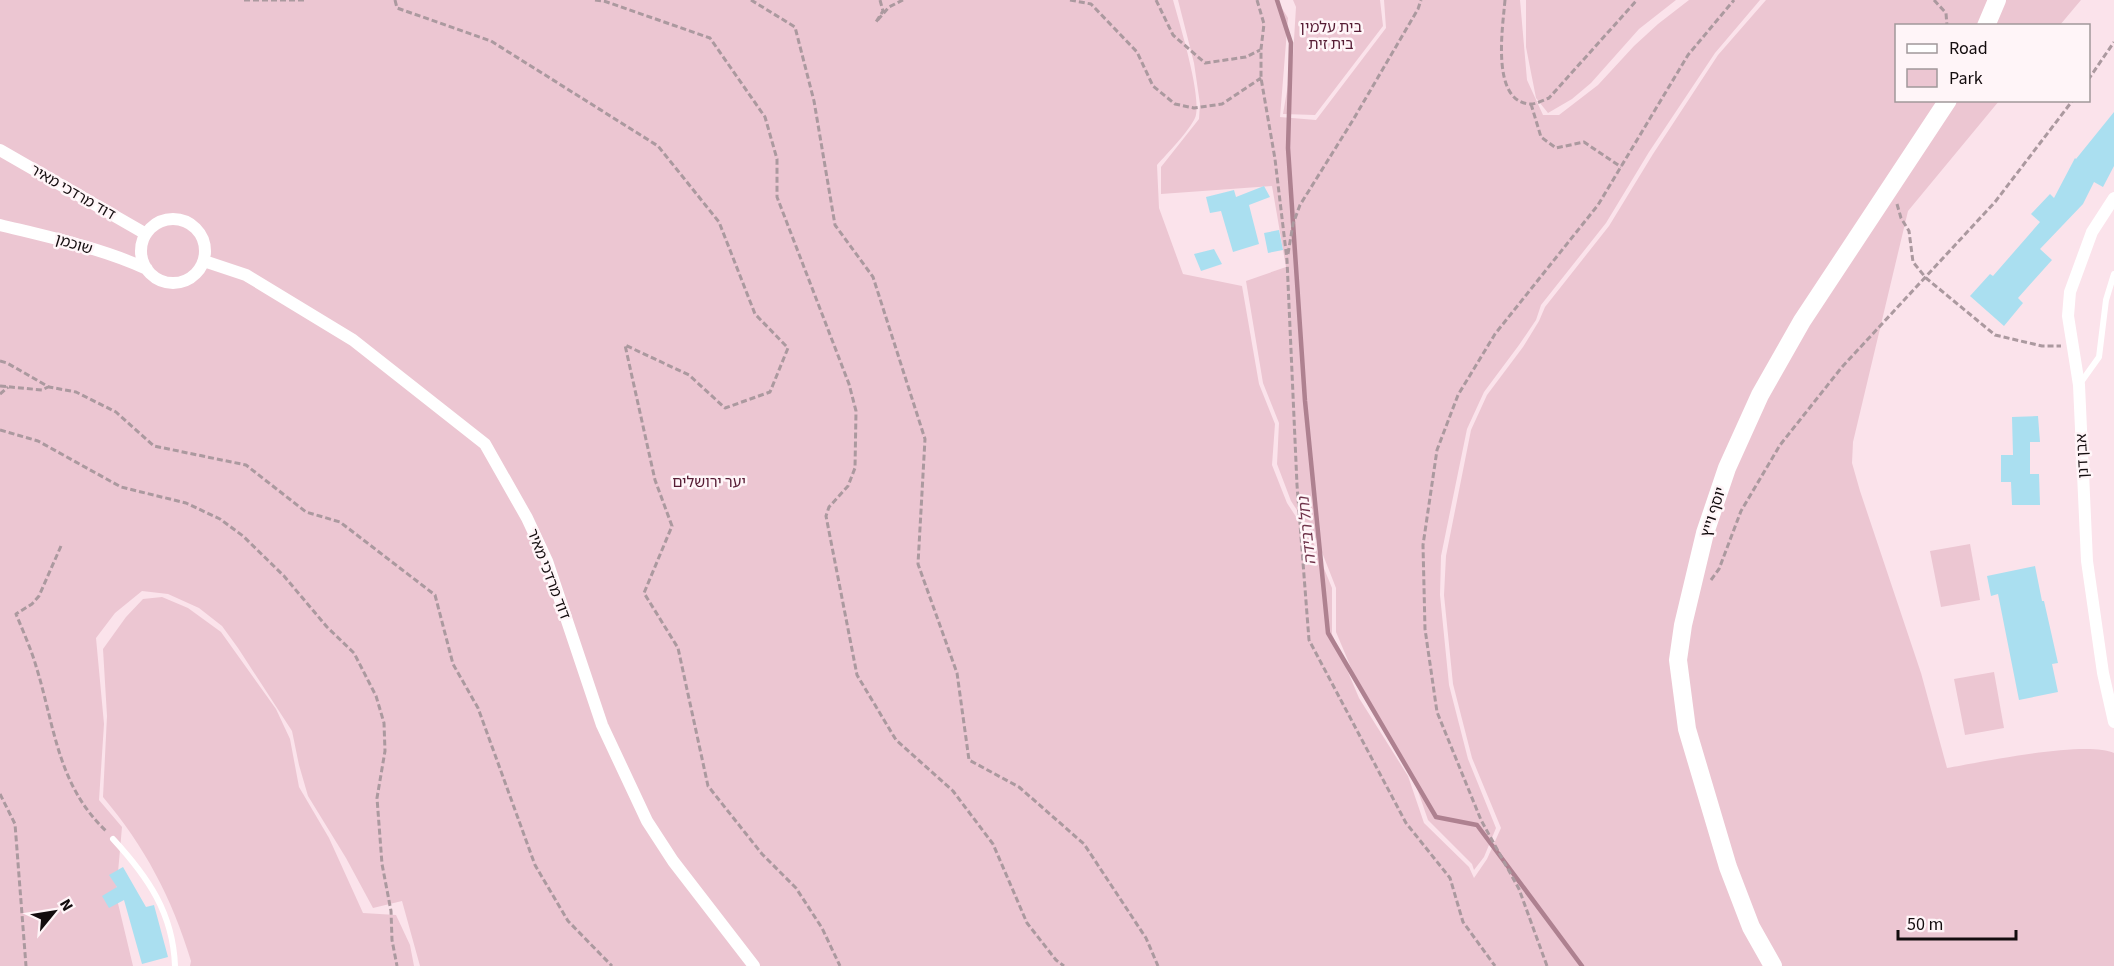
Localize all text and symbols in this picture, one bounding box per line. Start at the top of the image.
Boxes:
park label: בית עלמין בית זית [1300,17,1362,55]
legend [1895,24,2090,102]
text: Road [1949,36,1988,61]
text: Park [1949,66,1983,91]
street label: דוד מרדכי מאיר [26,160,119,225]
street label: שוכמן [53,229,95,260]
street label: אבן דנן [2071,433,2094,479]
park label: יער ירושלים [672,472,746,493]
street label: יוסף וייץ [1696,484,1731,540]
water label: נחל רבידה [1292,495,1321,566]
street label: דוד מרדכי מאיר [522,526,575,622]
north arrow [24,882,84,942]
text: N [54,895,78,915]
scale bar [1898,903,2016,941]
text: 50 m [1907,912,1943,937]

